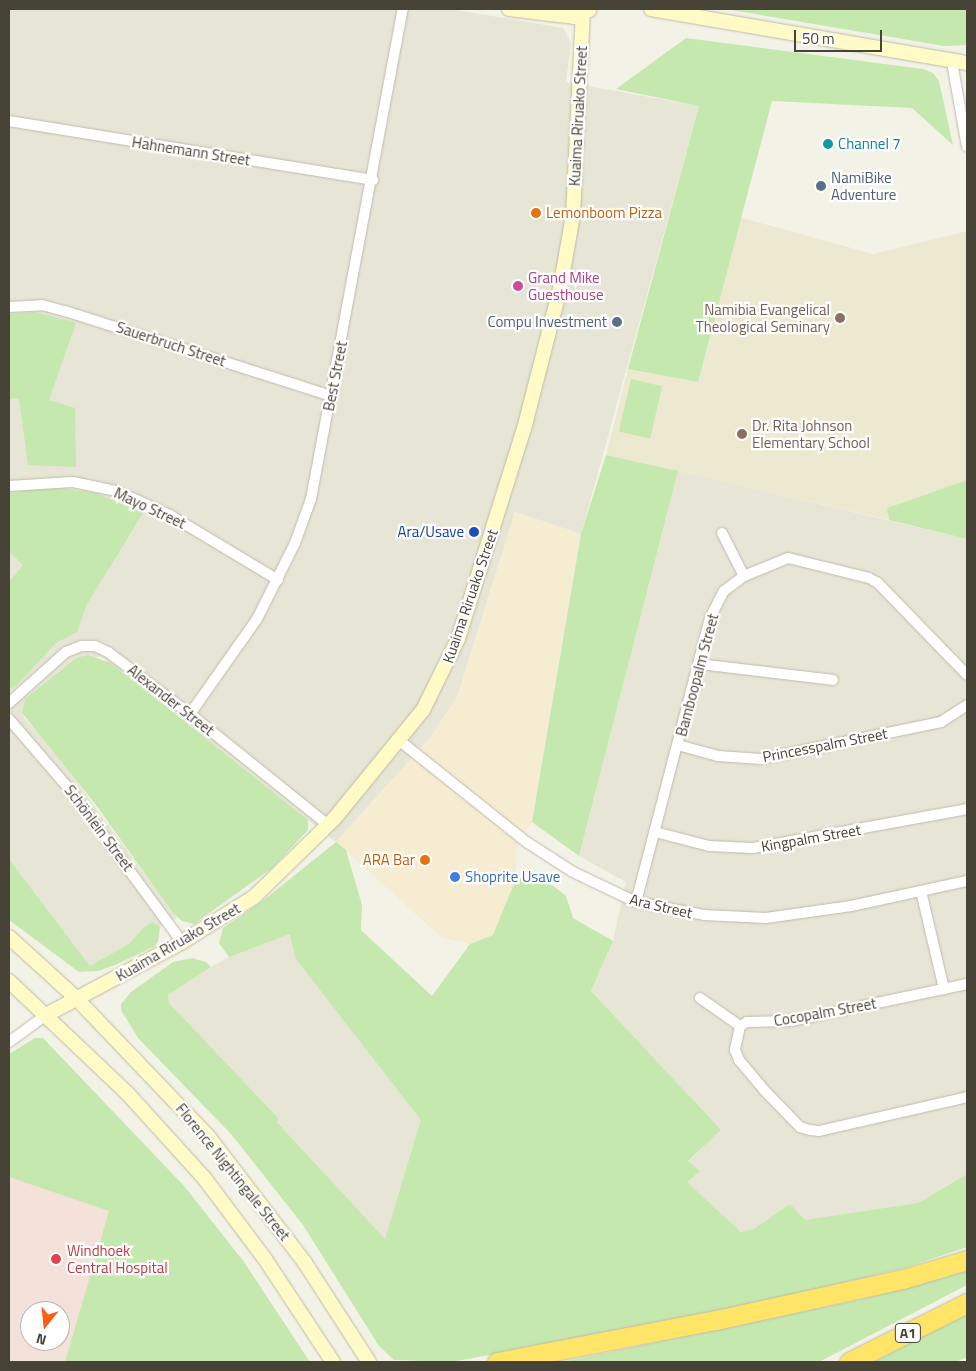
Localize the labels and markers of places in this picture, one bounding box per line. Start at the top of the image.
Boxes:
place label: Channel 7 [838,135,901,153]
marker: Channel 7 [822,138,834,150]
place label: NamiBike Adventure [831,168,896,203]
marker: NamiBike Adventure [815,180,827,192]
place label: Lemonboom Pizza [546,204,662,222]
marker: Lemonboom Pizza [530,207,542,219]
place label: Grand Mike Guesthouse [528,268,604,303]
marker: Grand Mike Guesthouse [512,280,524,292]
place label: Namibia Evangelical Theological Seminary [696,300,830,335]
marker: Namibia Evangelical Theological Seminary [834,312,846,324]
place label: Compu Investment [487,313,607,331]
marker: Compu Investment [611,316,623,328]
place label: Dr. Rita Johnson Elementary School [752,416,870,451]
marker: Dr. Rita Johnson Elementary School [736,428,748,440]
place label: Ara/Usave [398,523,464,541]
marker: Ara/Usave [468,526,480,538]
place label: ARA Bar [363,851,415,869]
marker: ARA Bar [419,854,431,866]
place label: Shoprite Usave [465,868,560,886]
marker: Shoprite Usave [449,871,461,883]
place label: Windhoek Central Hospital [67,1241,168,1276]
marker: Windhoek Central Hospital [49,1252,63,1266]

